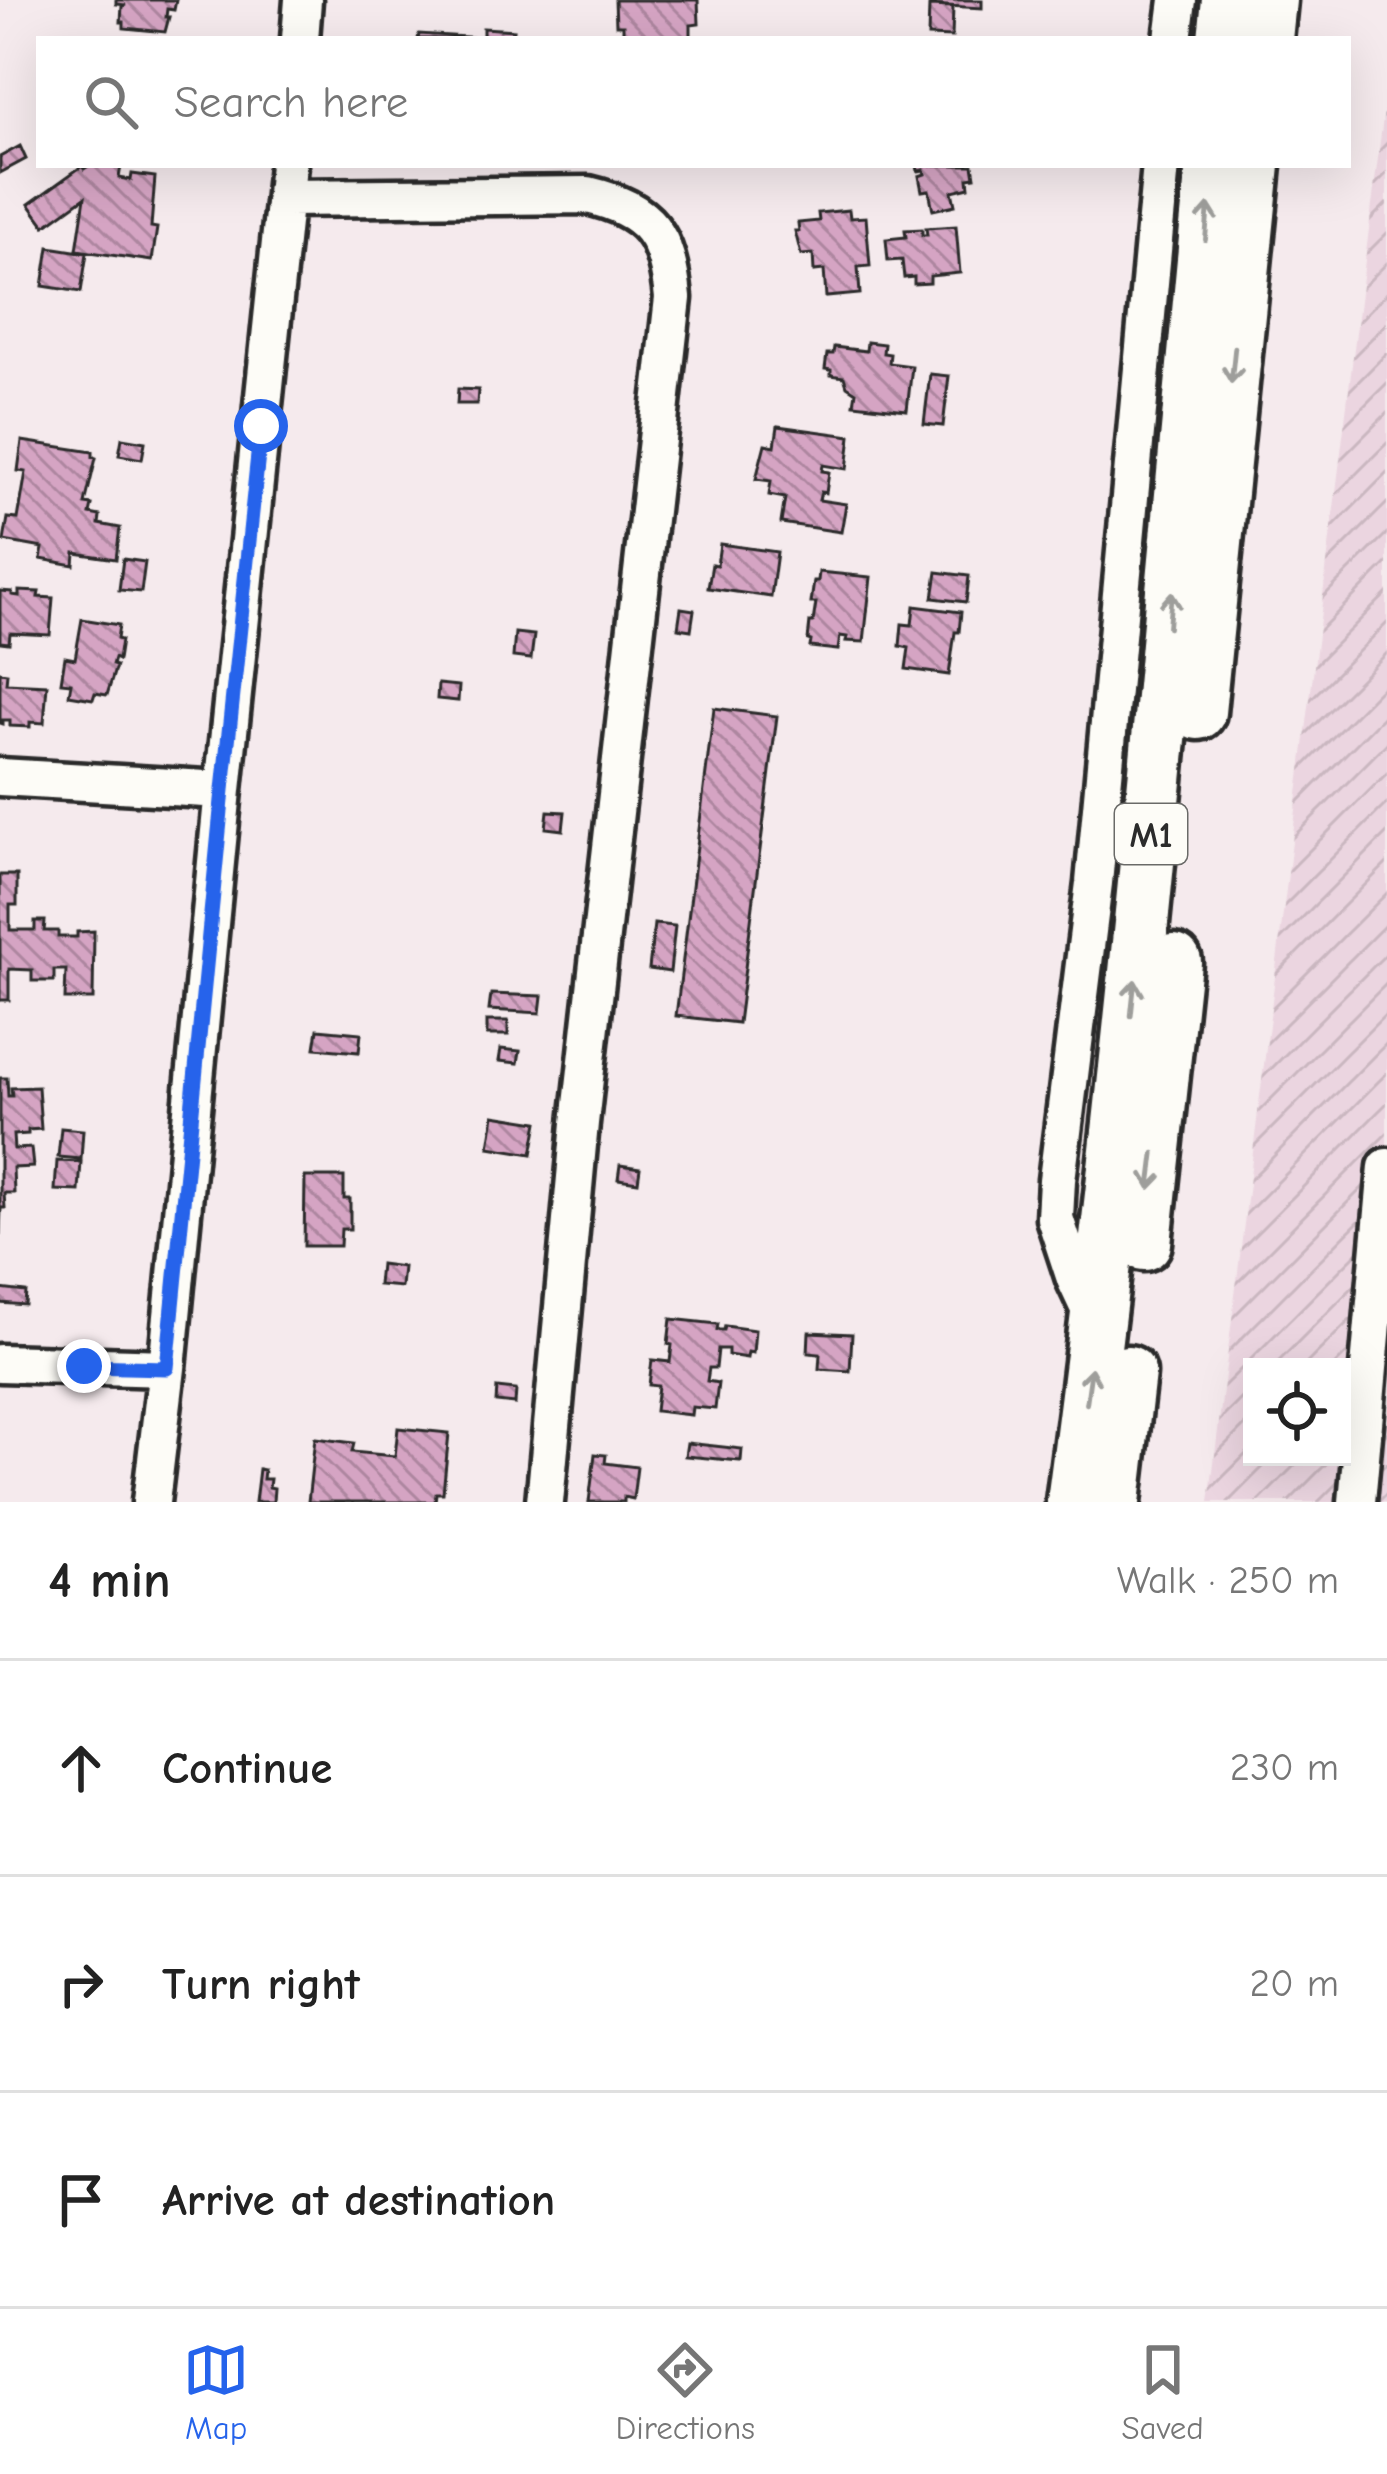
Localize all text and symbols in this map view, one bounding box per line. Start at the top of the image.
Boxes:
search box [36,36,1351,168]
icon: search [78,69,144,135]
text: Search here [174,76,408,128]
one-way arrow [1196,203,1219,242]
one-way arrow [1221,345,1244,384]
route start [234,399,288,453]
one-way arrow [1159,591,1182,630]
road number: M1 [1115,804,1187,864]
one-way arrow [1122,980,1144,1019]
one-way arrow [1141,1151,1163,1190]
route end [57,1339,111,1393]
map controls [1243,1358,1351,1466]
button: locate [1243,1358,1351,1466]
one-way arrow [1079,1367,1101,1406]
text: 4 min [48,1551,171,1610]
text: Walk · 250 m [1117,1558,1339,1603]
icon: ahead [48,1735,114,1801]
text: Continue [162,1742,332,1794]
text: 230 m [1230,1745,1339,1790]
icon: right [48,1951,114,2017]
text: Turn right [162,1958,360,2010]
text: 20 m [1250,1961,1339,2006]
icon: arrive [48,2167,114,2233]
text: Arrive at destination [162,2174,555,2226]
tab: Map [183,2337,249,2447]
tab: Directions [616,2337,755,2447]
tab: Saved [1121,2337,1204,2447]

